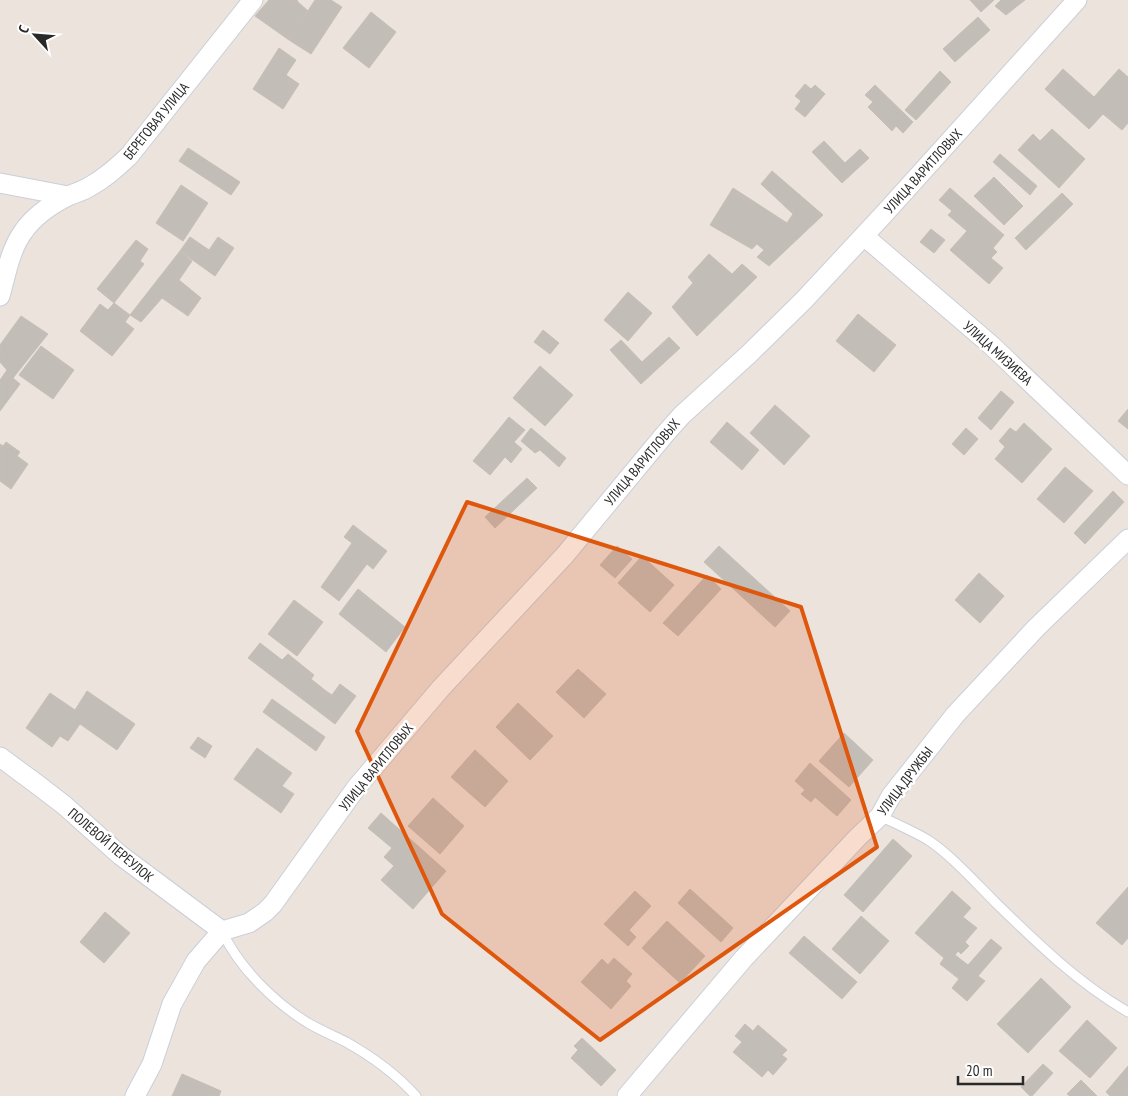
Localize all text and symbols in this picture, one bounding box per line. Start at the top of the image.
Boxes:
north arrow [10,10,60,60]
text: С [14,22,33,36]
street label: БЕРЕГОВАЯ УЛИЦА [119,78,193,163]
street label: УЛИЦА ВАРИТЛОВЫХ [880,125,966,217]
street label: УЛИЦА МИЗИЕВА [960,317,1037,389]
street label: УЛИЦА ВАРИТЛОВЫХ [600,415,684,509]
street label: УЛИЦА ВАРИТЛОВЫХ [335,719,417,815]
street label: УЛИЦА ДРУЖБЫ [873,743,937,819]
street label: ПОЛЕВОЙ ПЕРЕУЛОК [64,804,158,886]
scale bar [958,1054,1023,1086]
text: 20 m [966,1061,992,1080]

